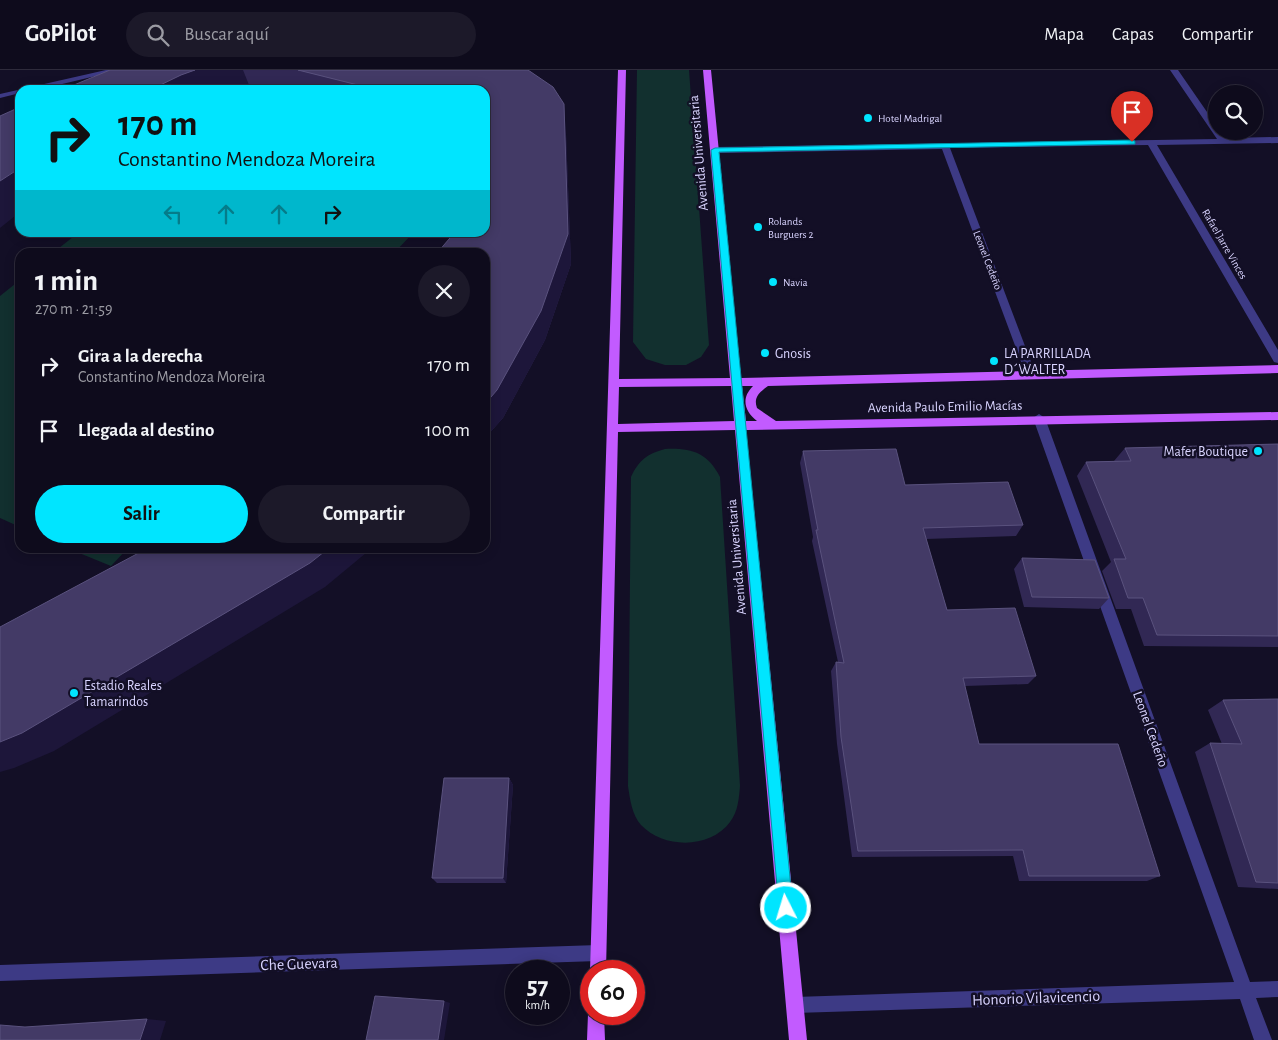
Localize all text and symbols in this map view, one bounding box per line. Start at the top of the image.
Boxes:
search box [126,12,476,57]
icon: search [144,21,172,49]
text: GoPilot [25,22,96,46]
text: Buscar aquí [184,25,269,44]
text: Mapa [1044,26,1084,44]
text: Capas [1112,26,1154,44]
text: Compartir [1182,26,1253,44]
map controls [1208,85,1263,140]
button: search [1208,85,1263,140]
pin [1111,91,1153,142]
street label: Avenida Universitaria [687,94,711,211]
icon: arrive [1118,98,1146,126]
icon: right [35,105,100,170]
text: 170 m [118,107,198,142]
marker: Hotel Madrigal [862,112,874,124]
place label: Hotel Madrigal [878,113,942,124]
text: Constantino Mendoza Moreira [118,148,376,170]
icon: left [159,200,187,228]
icon: ahead [212,200,240,228]
icon: ahead [265,200,293,228]
icon: right [318,200,346,228]
street label: Rafael Jarre Vinces [1200,207,1249,281]
place label: Rolands Burguers 2 [768,216,813,240]
marker: Rolands Burguers 2 [752,221,764,233]
street label: Leonel Cedeño [971,229,1004,291]
button: close [418,265,470,317]
text: 1 min [35,266,98,296]
marker: Navia [767,276,779,288]
place label: Navia [783,277,808,288]
text: 270 m · 21:59 [35,301,112,317]
text: Gira a la derecha [78,347,203,366]
marker: Gnosis [759,347,771,359]
place label: Gnosis [775,347,811,361]
place label: LA PARRILLADA D´WALTER [1004,347,1091,377]
icon: right [35,352,63,380]
marker: LA PARRILLADA D´WALTER [988,355,1000,367]
text: 170 m [427,356,470,375]
text: Constantino Mendoza Moreira [78,369,265,385]
street label: Avenida Paulo Emilio Macías [867,399,1023,415]
icon: arrive [35,417,63,445]
text: Llegada al destino [78,421,215,440]
text: 100 m [425,421,470,440]
place label: Mafer Boutique [1164,445,1248,459]
marker: Mafer Boutique [1252,445,1264,457]
button: Salir [35,485,248,543]
button: Compartir [258,485,470,543]
street label: Avenida Universitaria [725,498,749,615]
place label: Estadio Reales Tamarindos [84,679,162,709]
marker: Estadio Reales Tamarindos [68,687,80,699]
street label: Leonel Cedeño [1130,690,1170,769]
position arrow [759,881,811,933]
street label: Che Guevara [260,955,338,973]
speed limit sign: 60 [580,960,645,1025]
text: 57 [527,974,548,999]
street label: Honorio Vilavicencio [972,988,1100,1008]
text: km/h [525,999,550,1011]

